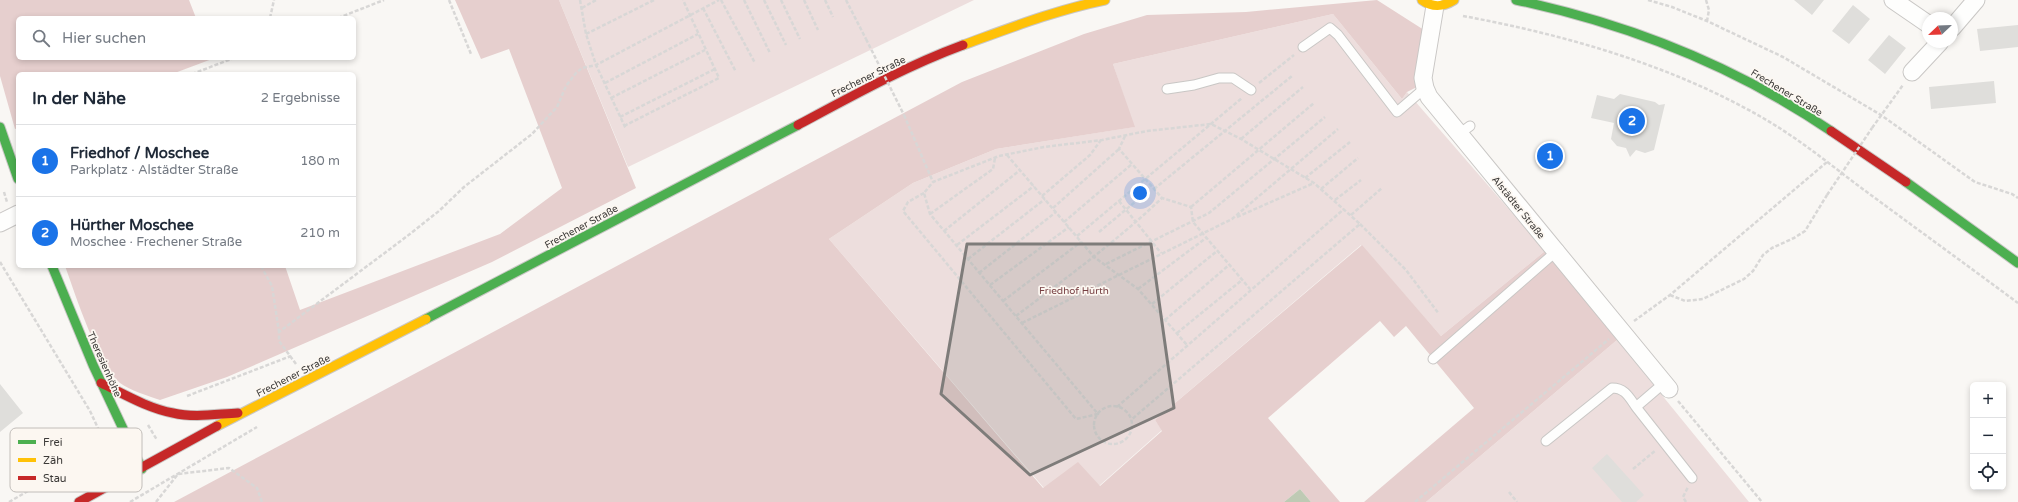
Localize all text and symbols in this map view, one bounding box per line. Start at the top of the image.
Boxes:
north arrow [1922,12,1958,48]
search box [16,16,356,60]
icon: search [30,27,52,49]
text: Hier suchen [62,29,146,47]
street label: Frechener Straße [829,54,908,100]
street label: Frechener Straße [1749,67,1825,119]
text: In der Nähe [32,88,126,109]
text: 2 Ergebnisse [261,90,340,106]
pin: 2 [1619,106,1645,136]
pin: 1 [1537,141,1563,171]
text: Friedhof / Moschee [70,144,209,162]
text: 1 [41,153,49,169]
text: 180 m [300,153,340,169]
text: Parkplatz · Alstädter Straße [70,162,238,178]
street label: Alstädter Straße [1489,174,1547,242]
your location [1130,183,1150,203]
street label: Frechener Straße [543,202,620,251]
text: Hürther Moschee [70,216,194,234]
text: 2 [41,225,49,241]
text: 210 m [300,225,340,241]
text: Moschee · Frechener Straße [70,234,242,250]
park label: Friedhof Hürth [1039,285,1109,297]
street label: Theresienhöhe [84,330,124,399]
street label: Frechener Straße [254,352,333,400]
map controls [1970,382,2006,490]
button: + [1970,382,2006,418]
button: − [1970,418,2006,454]
legend [10,428,142,492]
text: Frei [43,436,62,449]
text: Zäh [43,454,63,467]
button: locate [1970,454,2006,490]
text: Stau [43,472,67,485]

